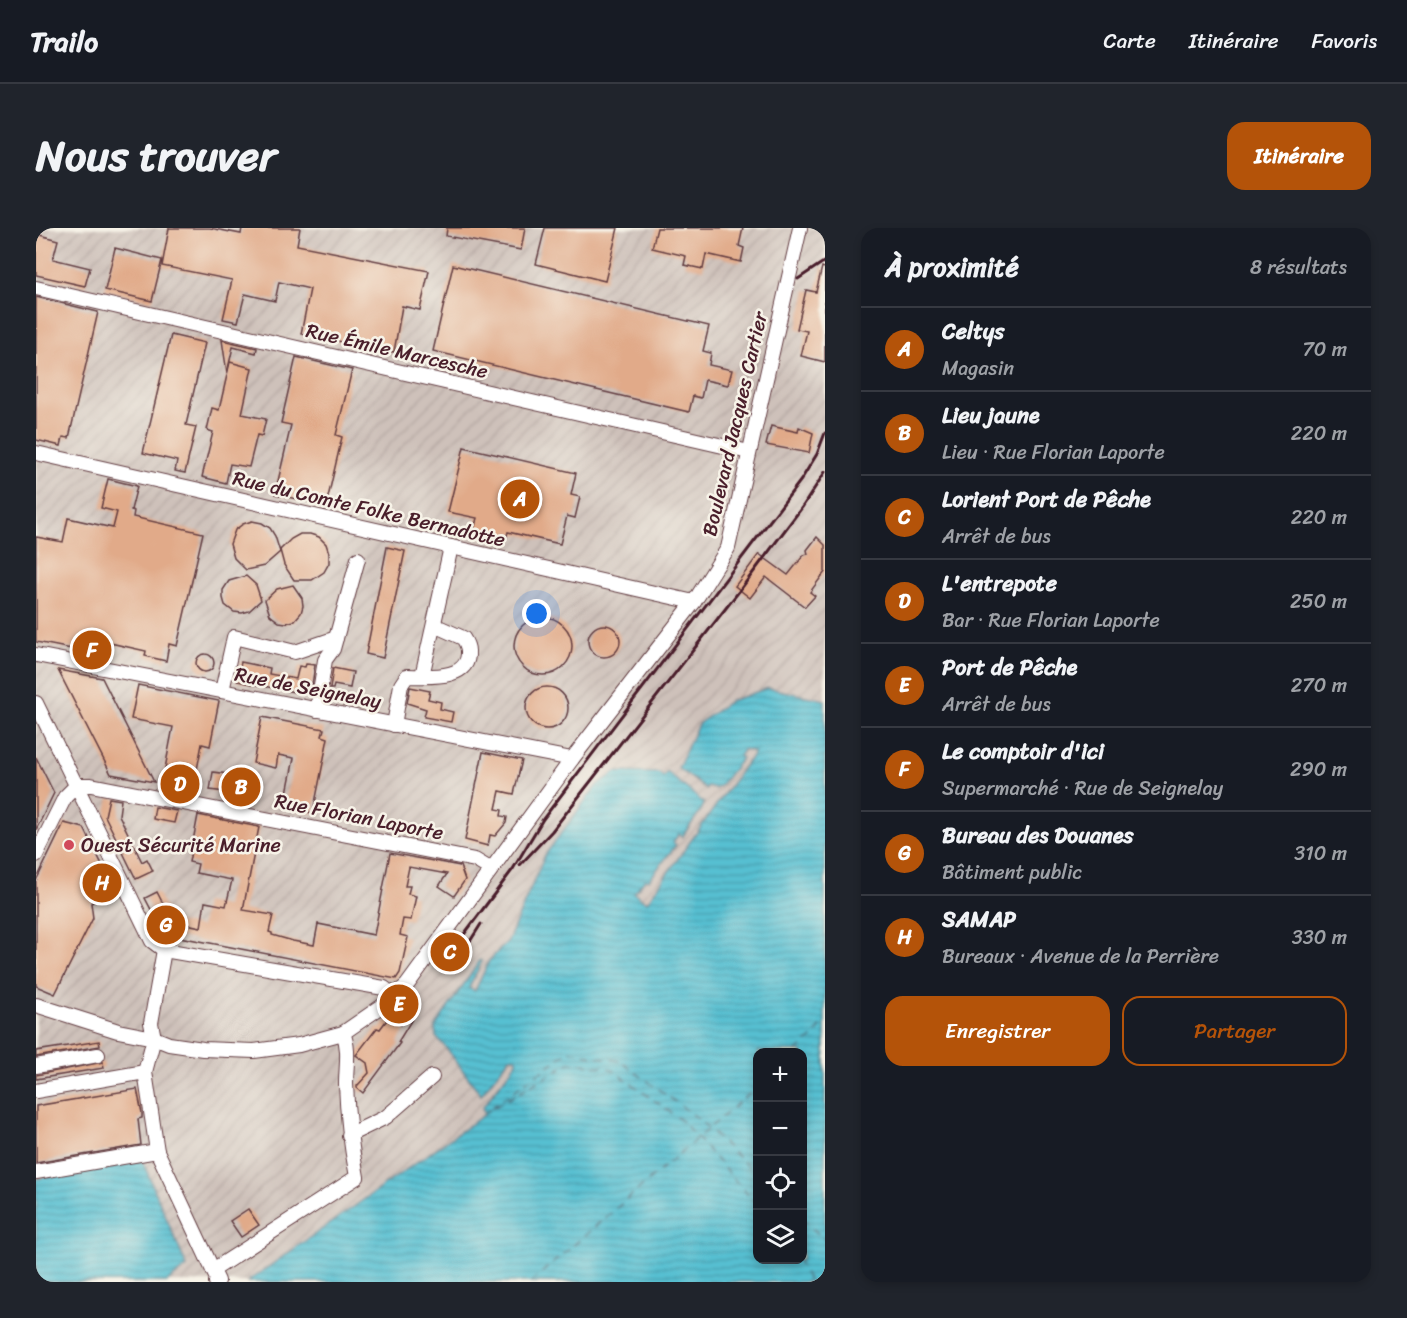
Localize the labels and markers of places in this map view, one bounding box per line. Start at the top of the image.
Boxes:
pin: A [500,476,540,522]
pin: F [72,628,112,672]
pin: D [160,762,200,806]
pin: B [222,764,260,810]
place label: Ouest Sécurité Marine [81,828,281,863]
marker: Ouest Sécurité Marine [62,838,76,852]
pin: H [82,860,122,906]
pin: G [146,902,186,948]
pin: C [430,930,470,974]
pin: E [380,982,418,1026]

